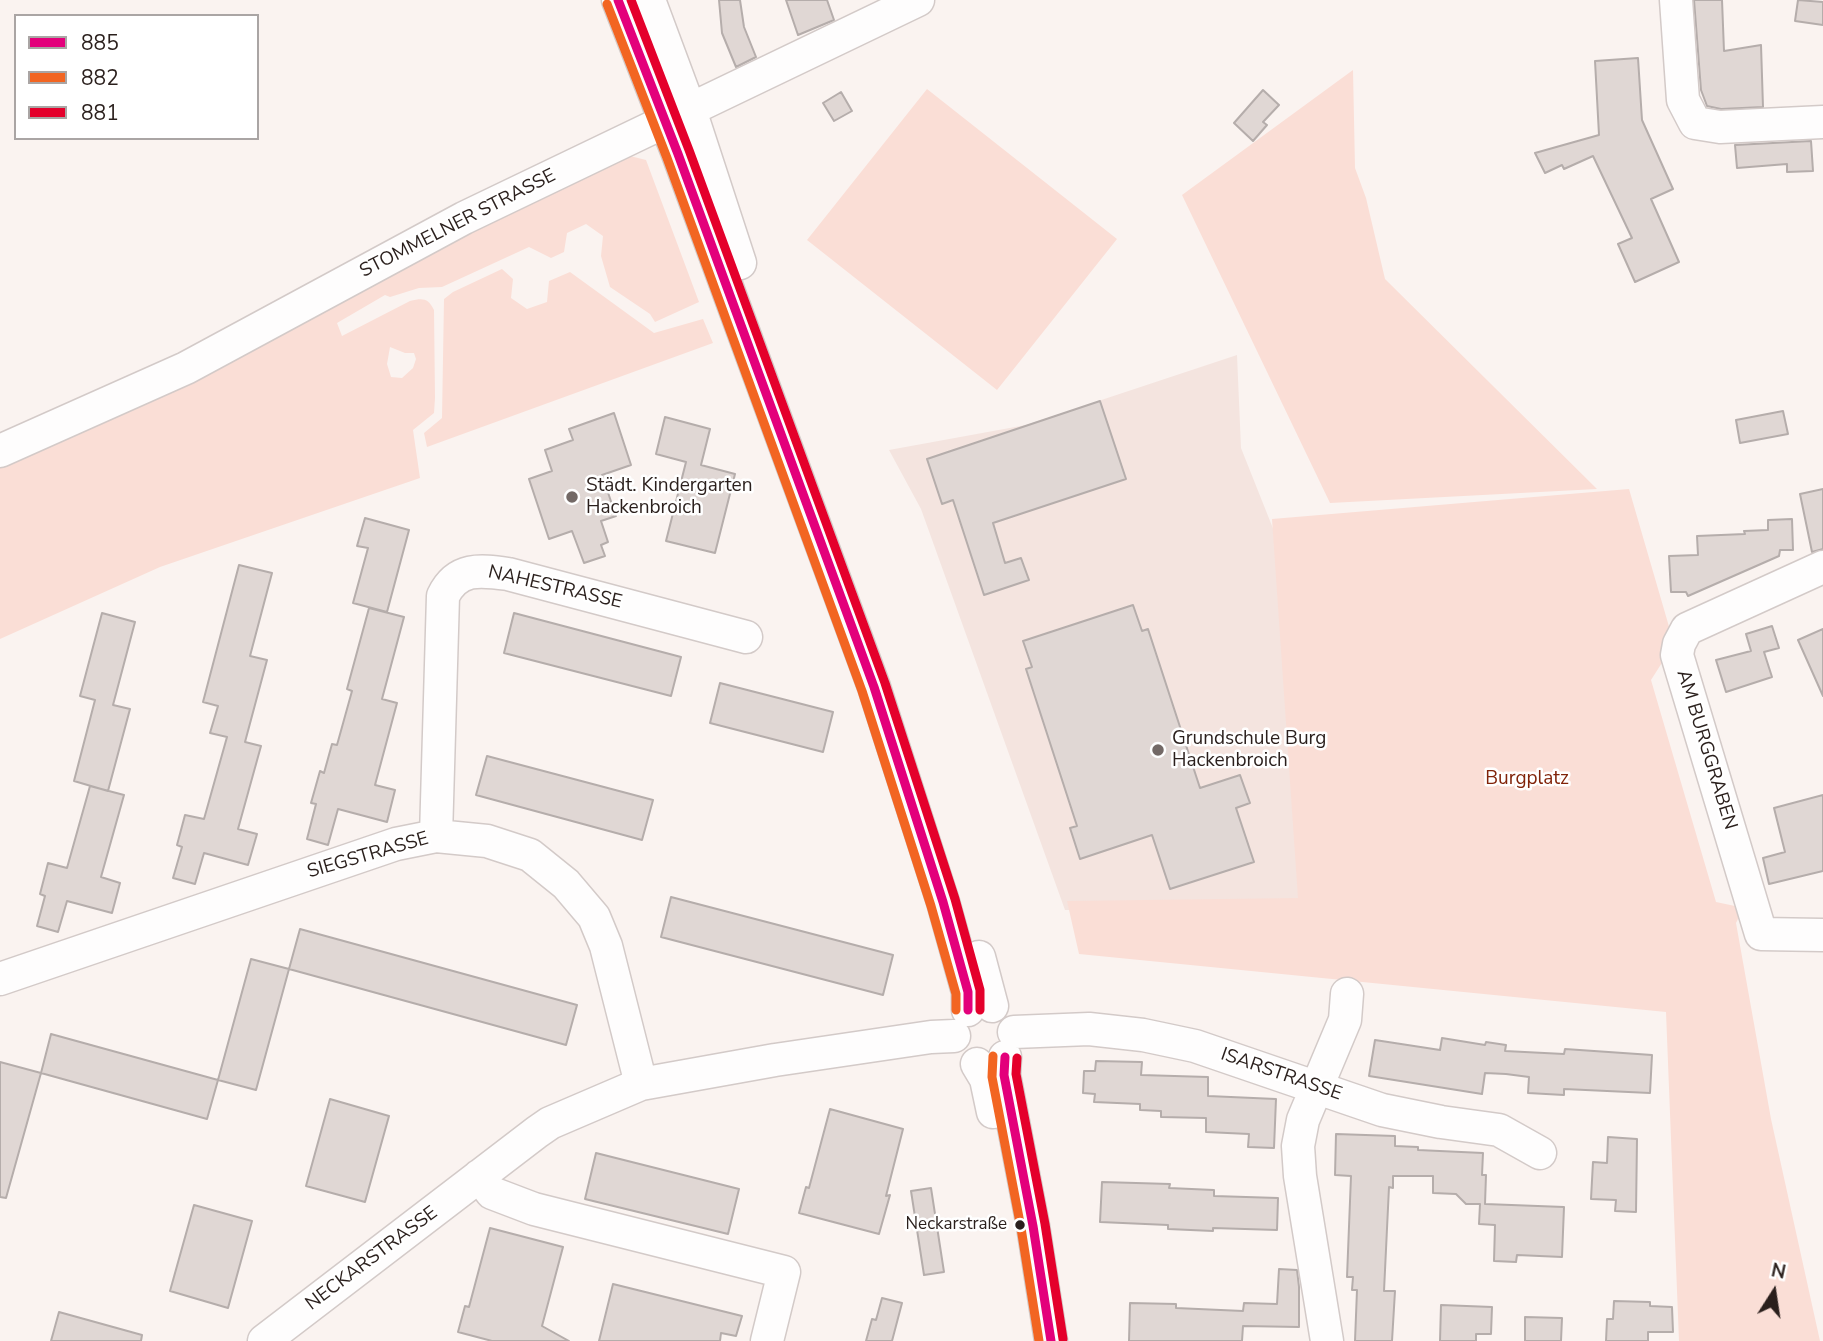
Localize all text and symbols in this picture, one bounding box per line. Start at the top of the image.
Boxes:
legend [14,14,259,140]
text: 885 [81,29,119,57]
text: 882 [81,64,119,92]
text: 881 [81,99,119,127]
street label: STOMMELNER STRASSE [356,165,560,283]
place label: Städt. Kindergarten Hackenbroich [586,475,752,519]
marker: Städt. Kindergarten Hackenbroich [564,489,580,505]
street label: NAHESTRASSE [486,562,624,614]
street label: AM BURGGRABEN [1671,667,1741,833]
place label: Grundschule Burg Hackenbroich [1172,728,1326,772]
marker: Grundschule Burg Hackenbroich [1150,742,1166,758]
park label: Burgplatz [1485,768,1569,790]
street label: SIEGSTRASSE [305,828,431,884]
street label: ISARSTRASSE [1217,1044,1345,1106]
street label: NECKARSTRASSE [302,1202,442,1316]
place label: Neckarstraße [906,1215,1007,1235]
marker: Neckarstraße [1013,1218,1027,1232]
north arrow [1739,1257,1809,1327]
text: N [1769,1257,1788,1286]

